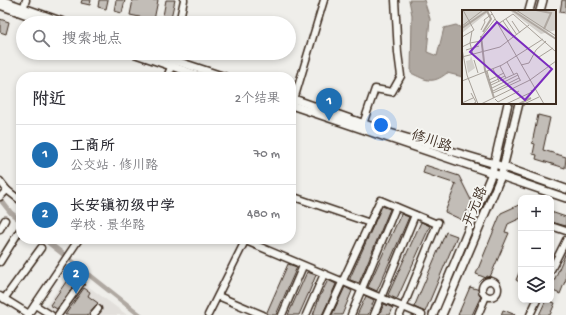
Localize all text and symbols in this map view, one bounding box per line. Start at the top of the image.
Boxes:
inset map [462,10,556,104]
search box [16,16,296,60]
icon: search [30,27,52,49]
text: 搜索地点 [62,31,122,49]
pin: 1 [316,88,342,121]
text: 附近 [32,91,66,111]
text: 2个结果 [235,92,280,107]
your location [371,115,391,135]
street label: 修川路 [409,127,454,157]
text: 工商所 [70,138,115,156]
text: 1 [42,147,48,162]
text: 70 m [254,147,280,162]
text: 公交站 · 修川路 [70,159,158,174]
street label: 开元路 [459,184,492,230]
map controls [518,195,554,303]
button: + [518,195,554,231]
text: 长安镇初级中学 [70,198,175,216]
text: 2 [42,207,48,222]
text: 480 m [247,207,280,222]
text: 学校 · 景华路 [70,219,145,234]
button: − [518,231,554,267]
pin: 2 [63,261,89,294]
button: layers [518,267,554,303]

